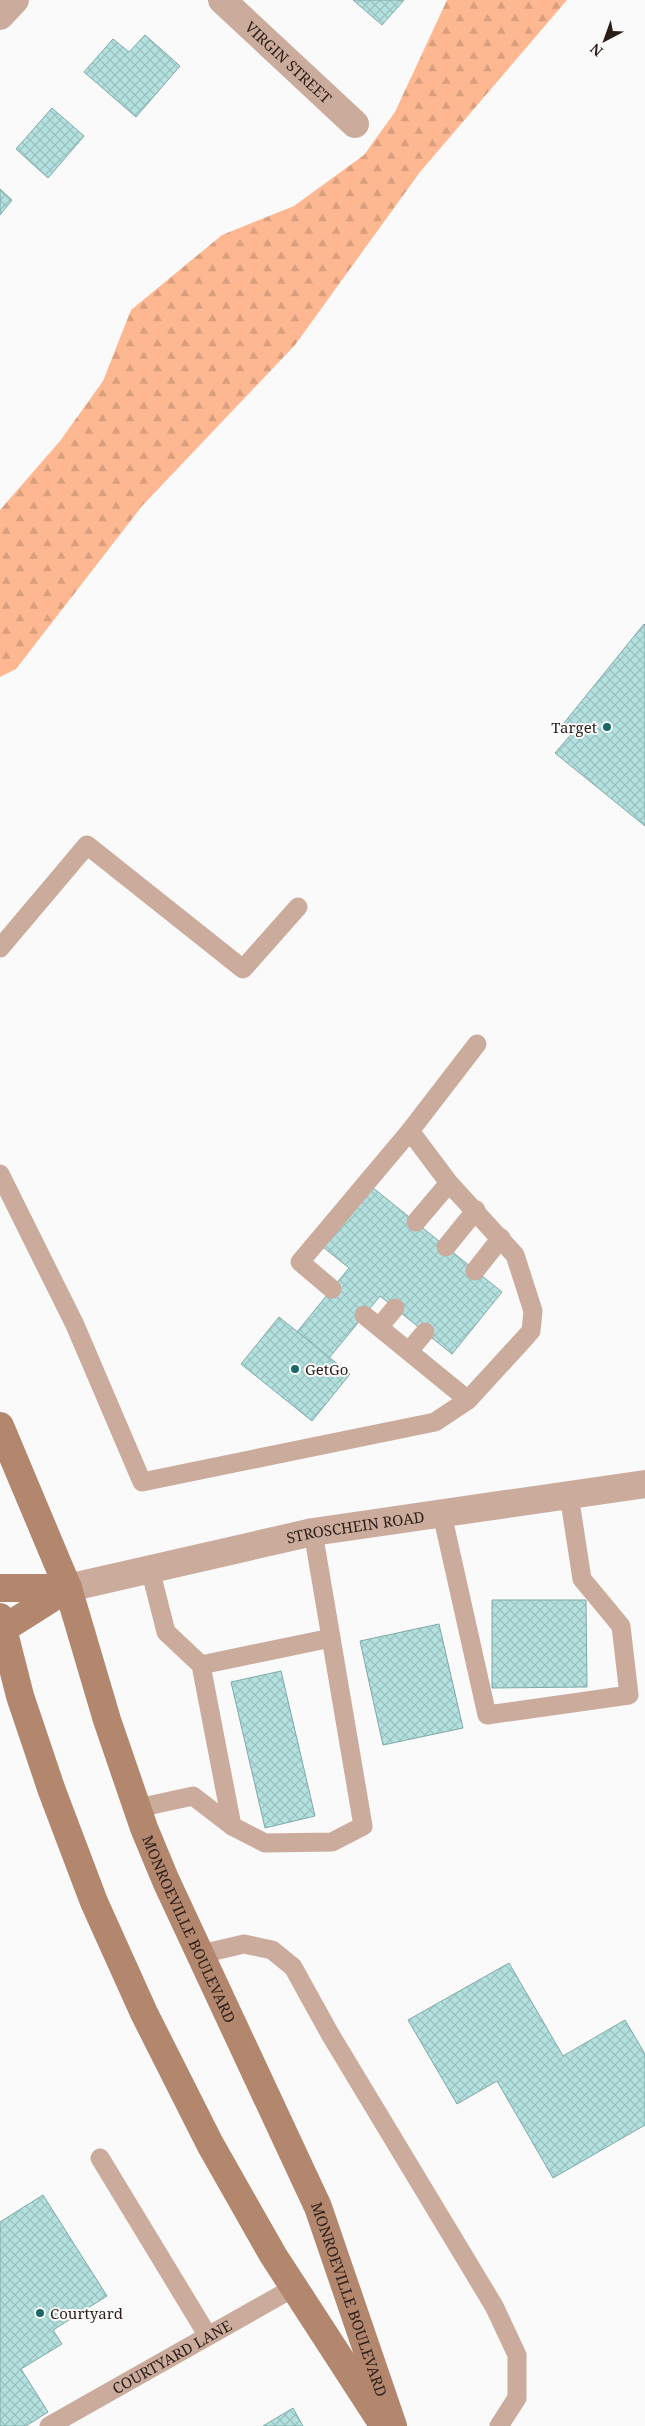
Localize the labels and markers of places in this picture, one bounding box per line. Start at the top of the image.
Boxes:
place label: Target [551,717,597,737]
marker: Target [601,721,613,733]
place label: GetGo [305,1359,348,1379]
marker: GetGo [289,1363,301,1375]
place label: Courtyard [50,2303,123,2323]
marker: Courtyard [34,2307,46,2319]

